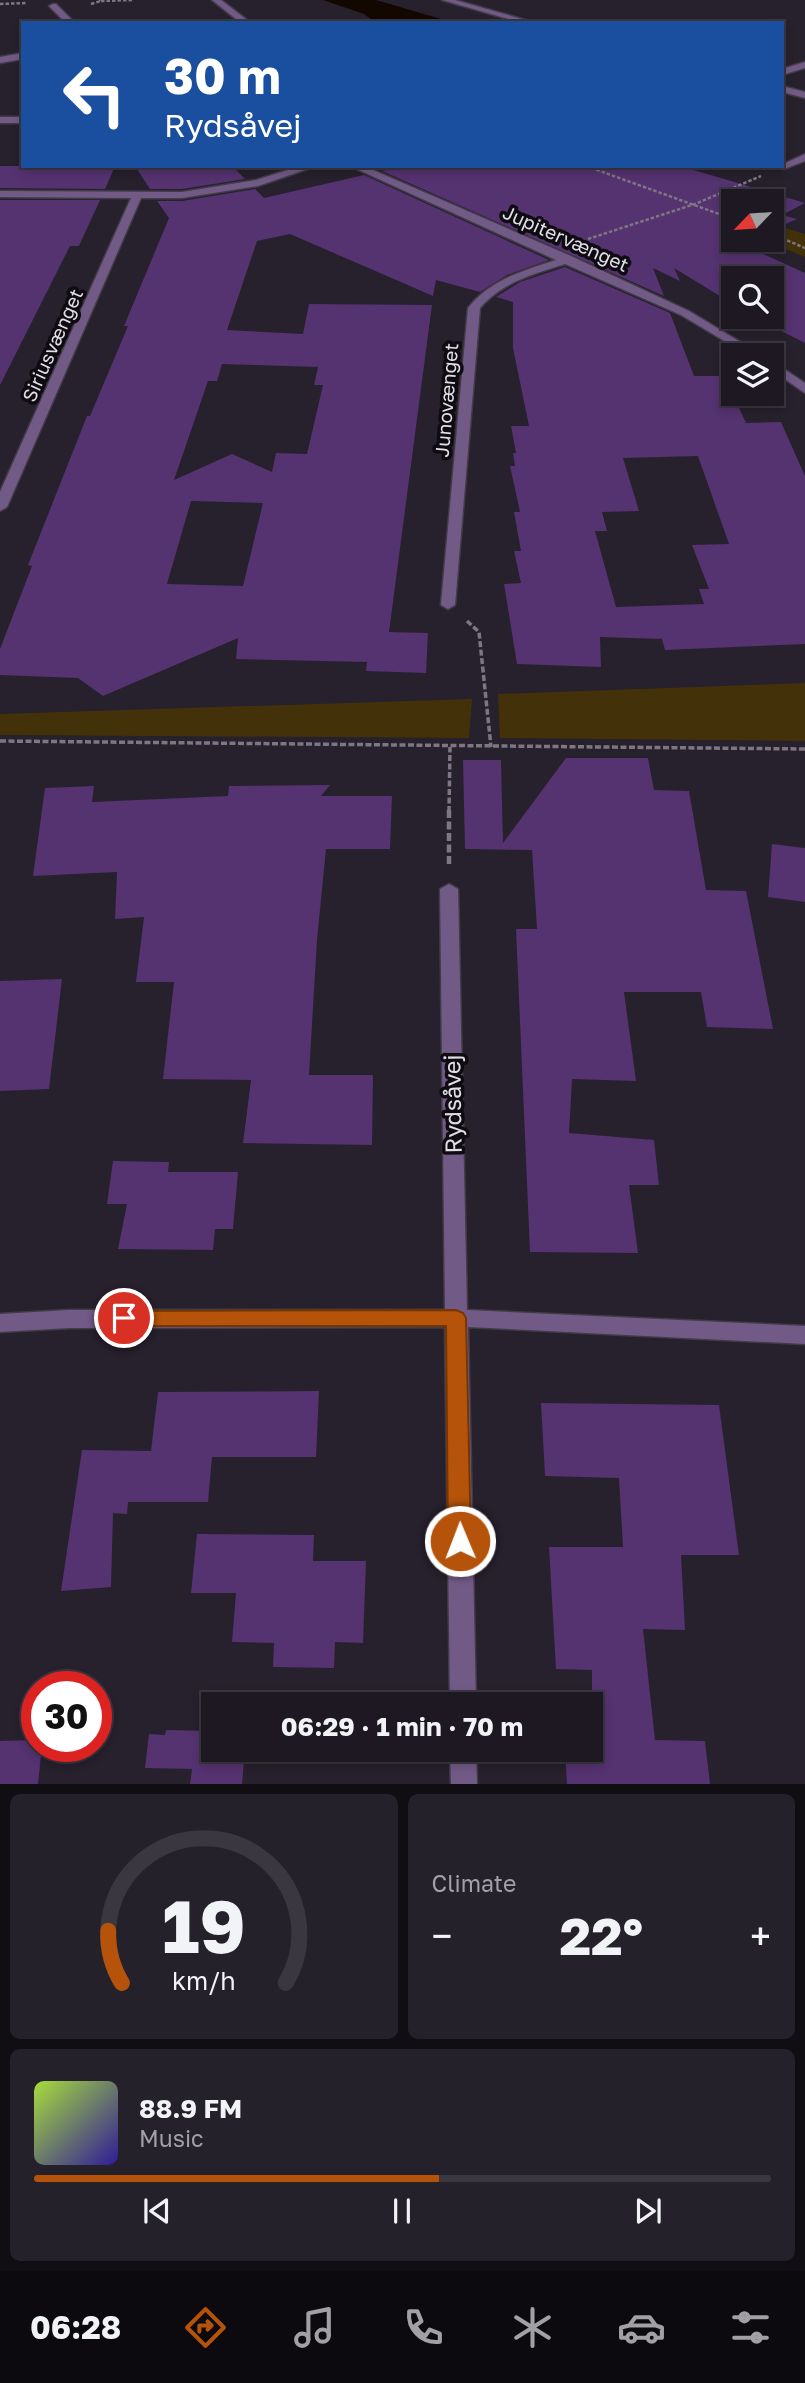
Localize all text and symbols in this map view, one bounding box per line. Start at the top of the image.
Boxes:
text: 30 m [164,46,281,105]
icon: left [49,49,140,140]
text: Rydsåvej [164,106,302,144]
north arrow [721,189,784,252]
map controls [721,189,784,406]
street label: Jupitervænget [500,200,632,276]
button: search [721,266,784,329]
street label: Siriusvænget [17,285,87,405]
street label: Junovænget [430,342,462,458]
button: layers [721,343,784,406]
street label: Rydsåvej [437,1054,467,1154]
pin [94,1288,154,1348]
icon: arrive [105,1299,143,1337]
position arrow [423,1504,497,1578]
speed limit sign: 30 [21,1671,112,1762]
text: 06:29 · 1 min · 70 m [281,1711,523,1742]
text: Climate [432,1869,516,1897]
text: 19 [162,1882,246,1969]
text: 22° [559,1904,643,1966]
text: − [432,1913,452,1958]
text: + [750,1913,771,1958]
text: km/h [172,1964,236,1995]
text: 88.9 FM [139,2093,242,2124]
text: Music [139,2124,204,2152]
icon: previous [138,2192,176,2230]
icon: pause [383,2192,421,2230]
icon: next [629,2192,667,2230]
icon: directions [181,2303,230,2352]
icon: music [290,2303,339,2352]
icon: phone [399,2303,448,2352]
icon: climate [508,2303,557,2352]
icon: car [617,2303,666,2352]
icon: filters [726,2303,775,2352]
text: 06:28 [30,2308,121,2346]

